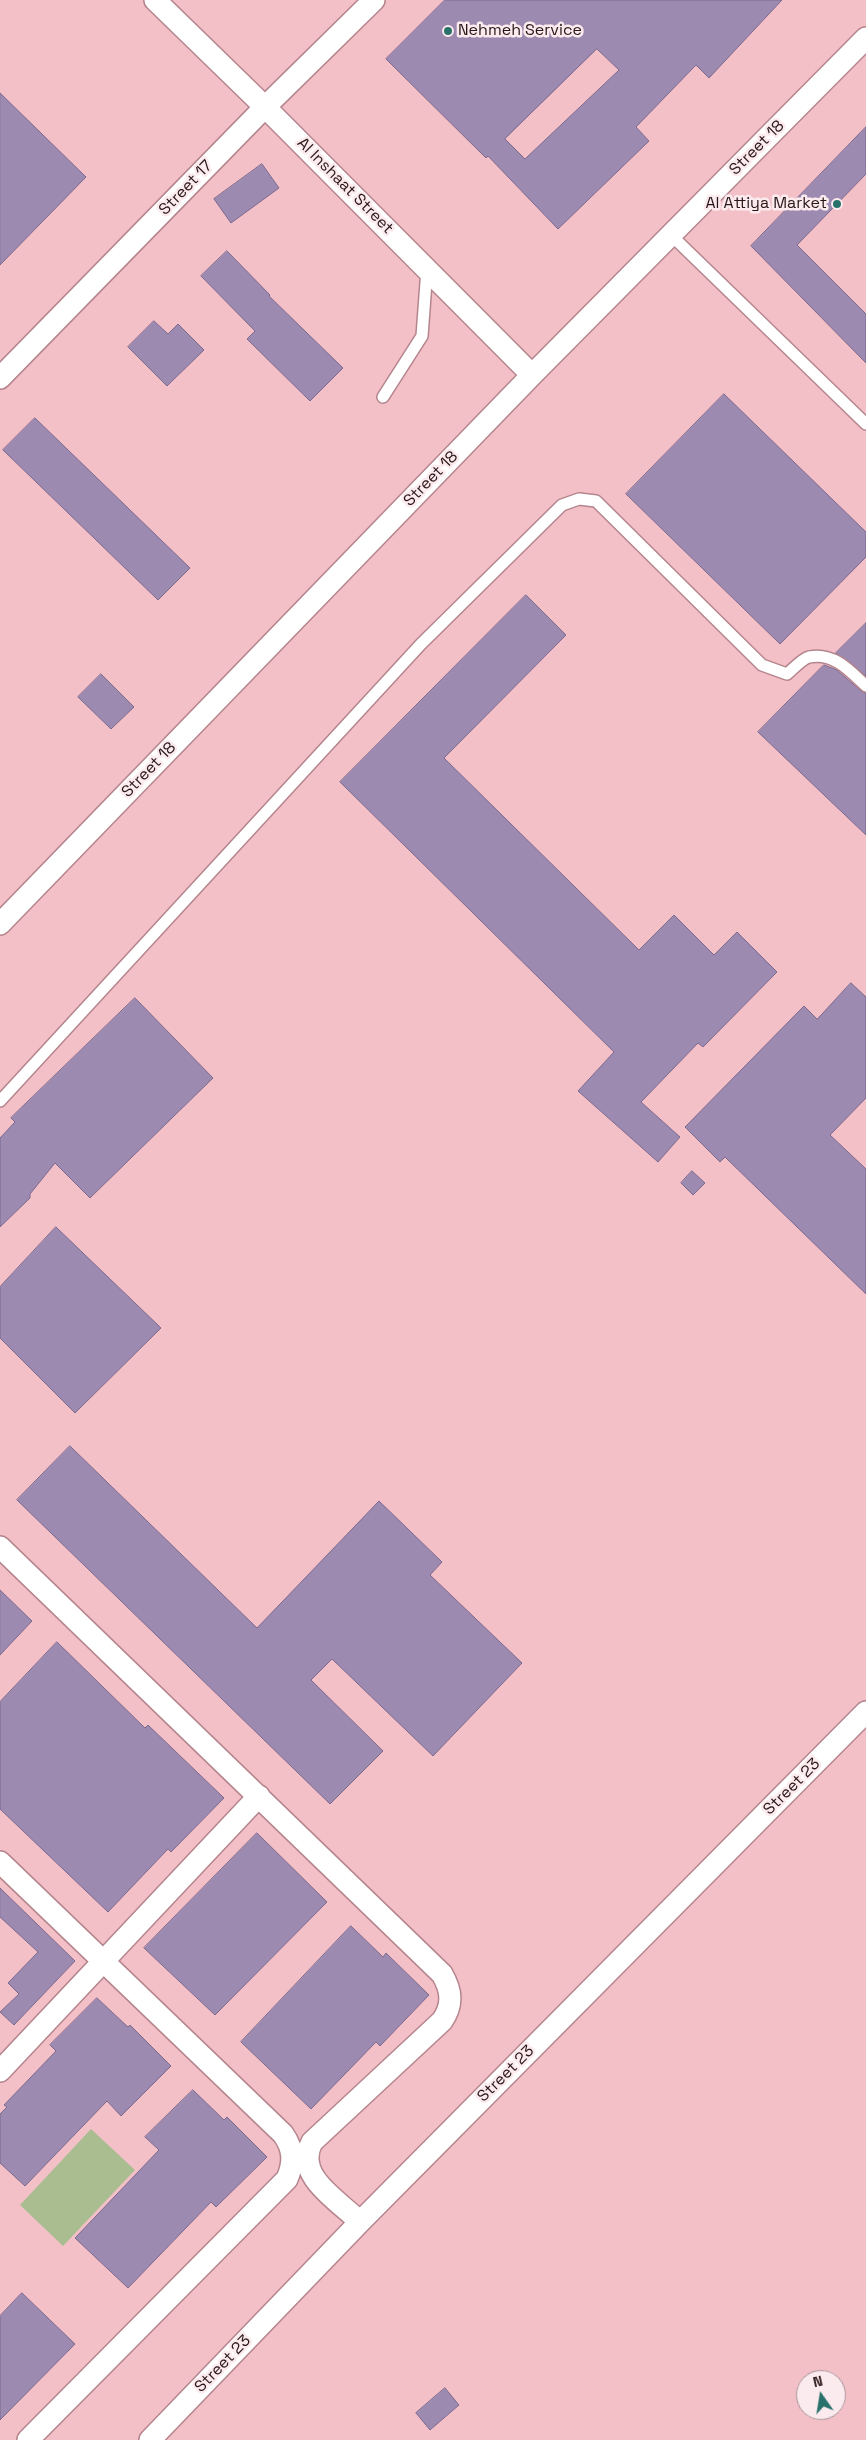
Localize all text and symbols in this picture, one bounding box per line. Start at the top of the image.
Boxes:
place label: Nehmeh Service [458,21,582,41]
marker: Nehmeh Service [442,25,454,37]
street label: Street 18 [726,117,788,179]
street label: Al Inshaat Street [293,134,397,238]
street label: Street 17 [155,157,217,219]
place label: Al Attiya Market [705,194,827,214]
marker: Al Attiya Market [831,198,843,210]
street label: Street 18 [400,447,462,511]
street label: Street 18 [118,738,180,802]
street label: Street 23 [760,1755,824,1819]
street label: Street 23 [474,2042,538,2106]
street label: Street 23 [191,2331,255,2397]
north arrow [796,2370,846,2420]
text: N [811,2372,824,2391]

